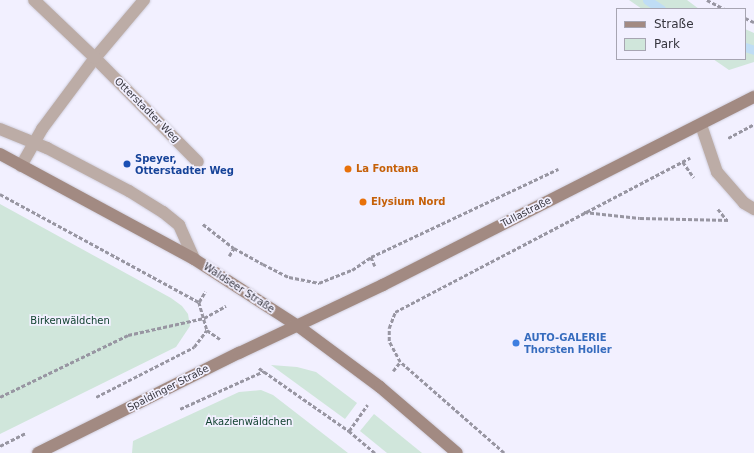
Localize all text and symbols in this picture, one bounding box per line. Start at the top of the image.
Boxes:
legend [616,8,746,60]
text: Straße [654,17,694,31]
text: Park [654,37,680,51]
street label: Otterstadter Weg [112,75,182,145]
place label: Speyer, Otterstadter Weg [135,152,234,176]
marker: Speyer, Otterstadter Weg [122,159,132,169]
place label: La Fontana [356,163,418,175]
marker: La Fontana [343,164,353,174]
street label: Tullastraße [499,194,553,230]
place label: Elysium Nord [371,196,446,208]
marker: Elysium Nord [358,197,368,207]
street label: Waldseer Straße [201,261,277,315]
park label: Birkenwäldchen [30,315,110,327]
place label: AUTO-GALERIE Thorsten Holler [524,331,612,354]
marker: AUTO-GALERIE Thorsten Holler [511,338,521,348]
street label: Spaldinger Straße [125,362,211,414]
park label: Akazienwäldchen [206,416,292,428]

